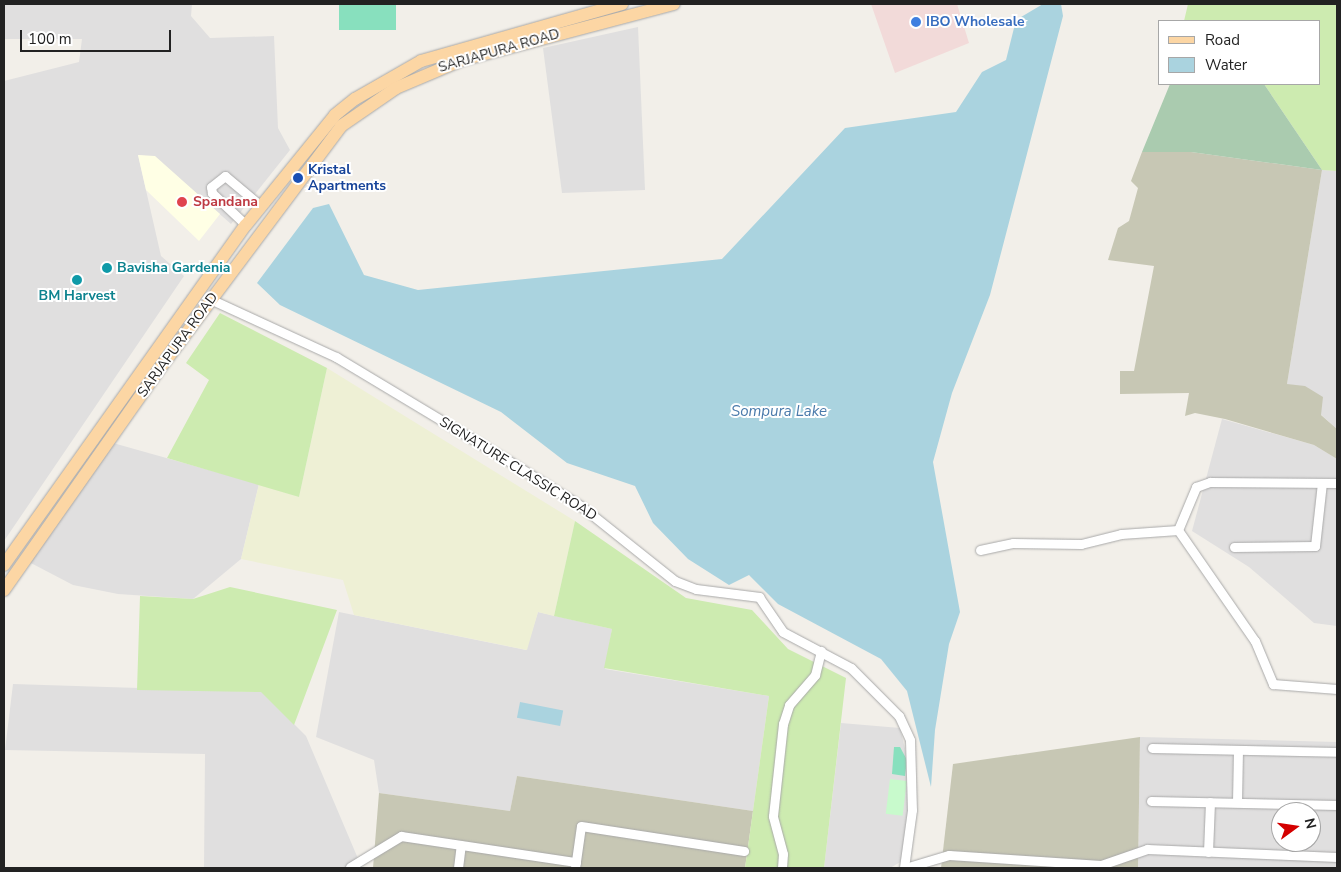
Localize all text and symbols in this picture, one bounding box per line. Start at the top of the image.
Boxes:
place label: IBO Wholesale [926,14,1025,30]
marker: IBO Wholesale [910,16,922,28]
scale bar [22,20,174,52]
legend [1158,20,1321,85]
street label: SARJAPURA ROAD [436,26,562,76]
text: 100 m [28,29,72,49]
text: Road [1205,30,1240,50]
text: Water [1205,55,1247,75]
place label: Kristal Apartments [308,162,386,194]
marker: Kristal Apartments [292,172,304,184]
place label: Spandana [193,194,258,210]
marker: Spandana [175,195,189,209]
place label: Bavisha Gardenia [117,260,230,276]
marker: Bavisha Gardenia [101,262,113,274]
marker: BM Harvest [71,274,83,286]
place label: BM Harvest [39,288,115,304]
street label: SARJAPURA ROAD [134,289,222,401]
water label: Sompura Lake [731,403,827,421]
street label: SIGNATURE CLASSIC ROAD [436,413,600,525]
north arrow [1271,802,1321,852]
text: N [1300,816,1321,831]

